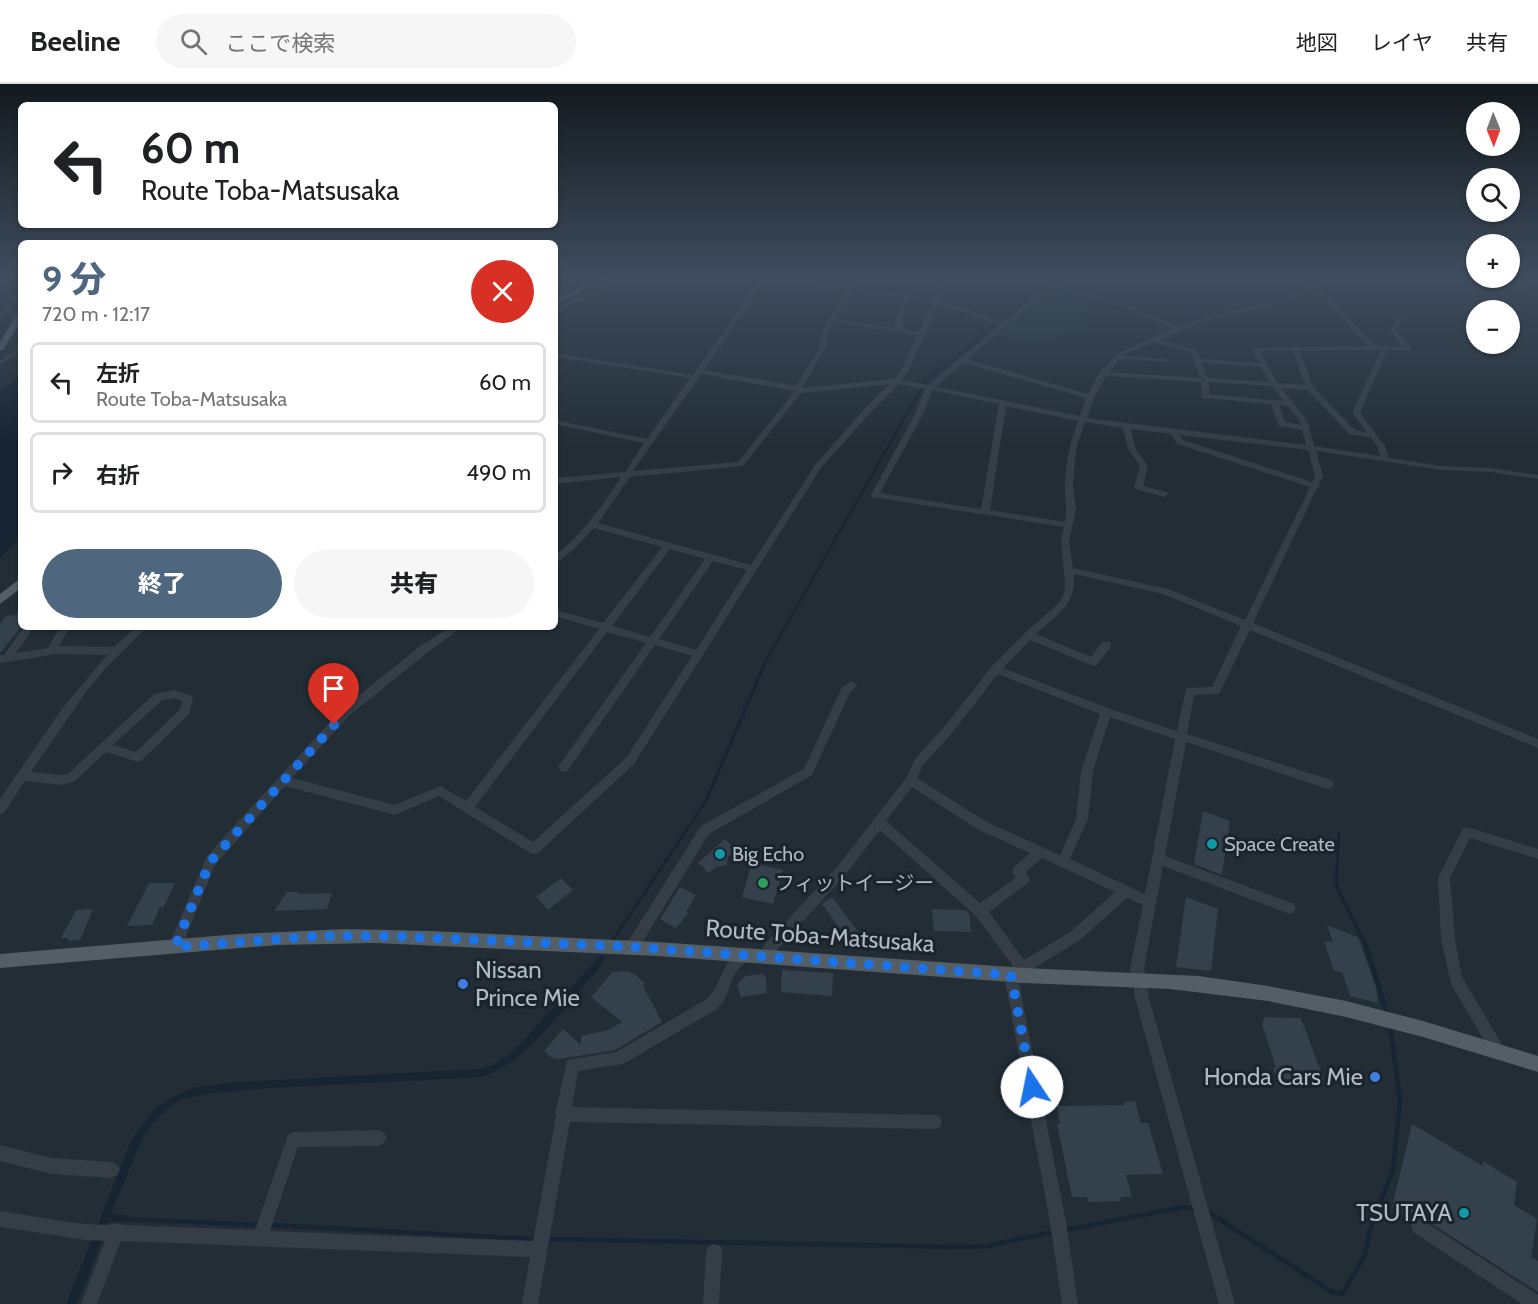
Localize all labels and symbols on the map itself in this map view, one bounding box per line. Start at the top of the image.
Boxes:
north arrow [1466,102,1520,156]
pin [308,663,359,725]
place label: Space Create [1224,832,1335,856]
marker: Space Create [1205,837,1219,851]
place label: Big Echo [732,842,804,866]
marker: Big Echo [713,847,727,861]
place label: フィットイージー [775,871,934,895]
marker: フィットイージー [756,876,770,890]
street label: Route Toba-Matsusaka [705,913,936,958]
place label: Nissan Prince Mie [475,955,580,1012]
marker: Nissan Prince Mie [456,977,470,991]
position arrow [1000,1055,1064,1119]
place label: Honda Cars Mie [1204,1062,1363,1091]
marker: Honda Cars Mie [1368,1070,1382,1084]
place label: TSUTAYA [1356,1198,1452,1227]
marker: TSUTAYA [1457,1206,1471,1220]

